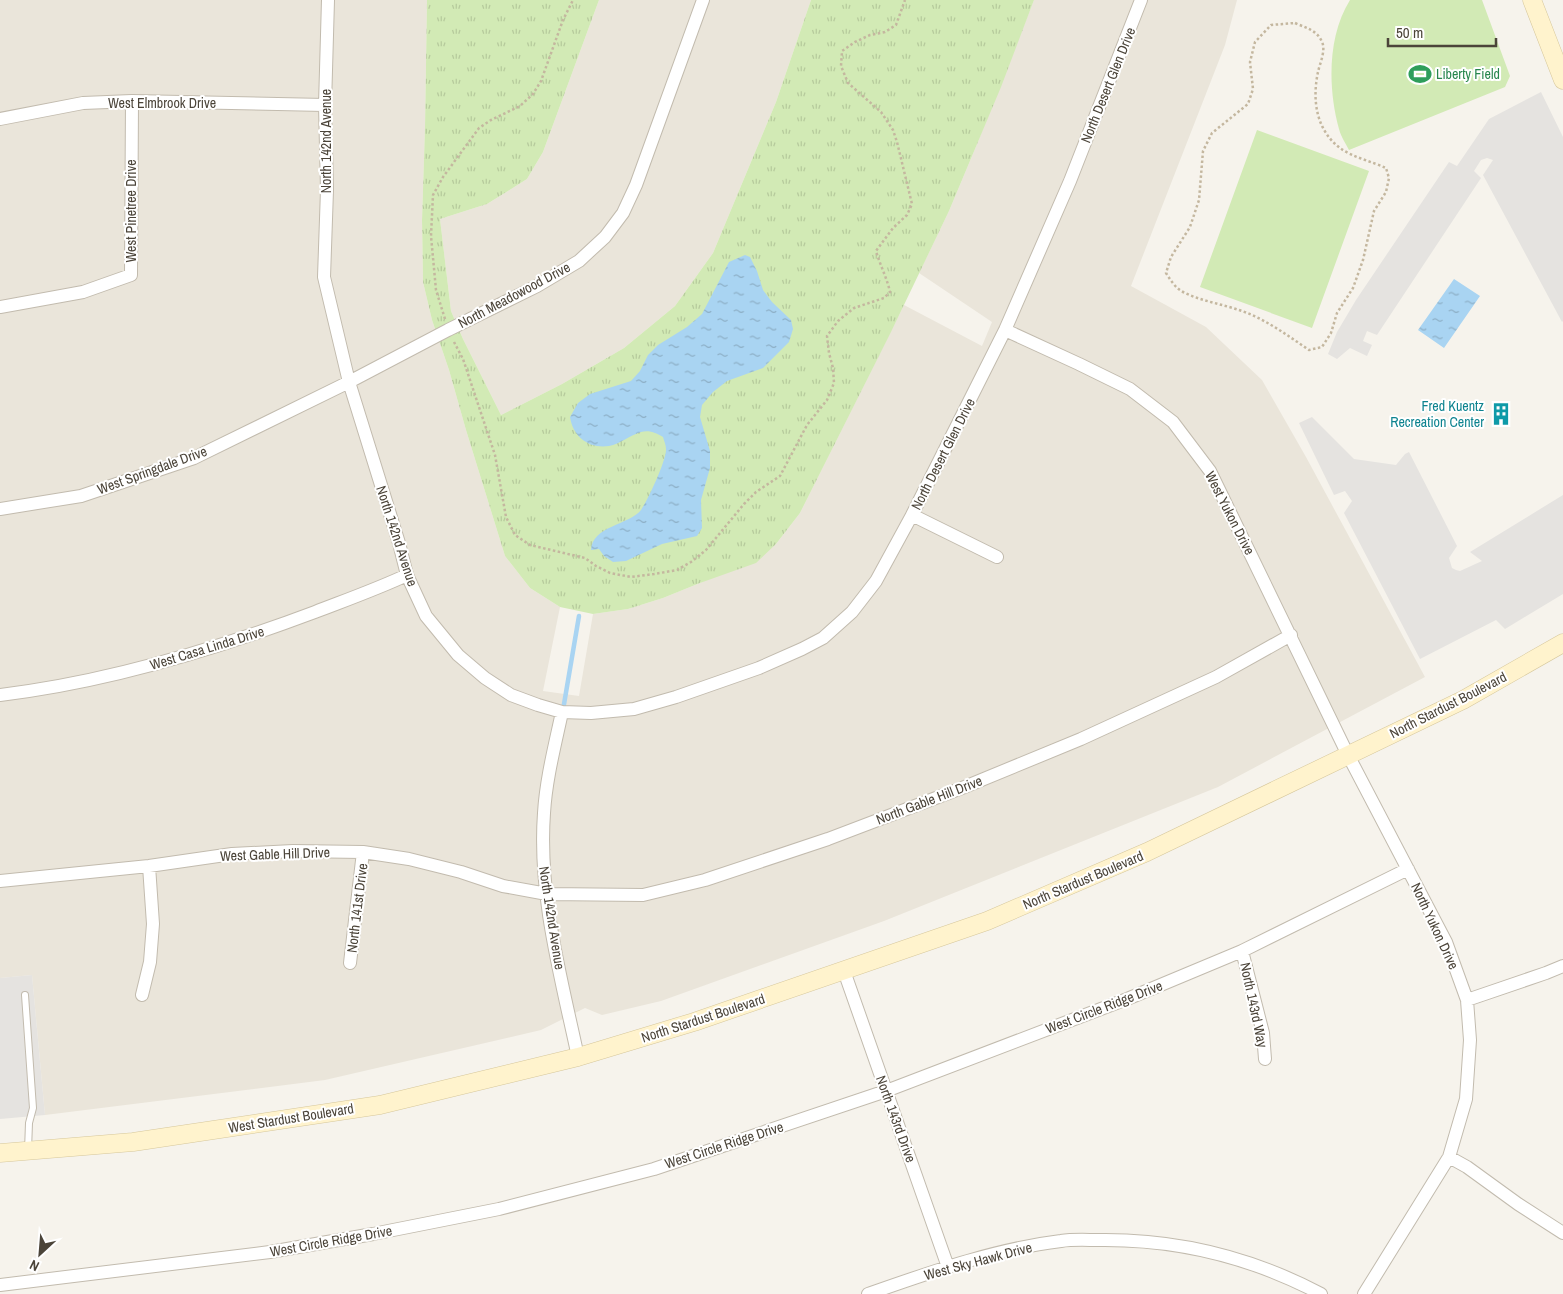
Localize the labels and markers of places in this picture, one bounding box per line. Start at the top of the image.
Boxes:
sports icon: Liberty Field [1407,61,1433,87]
place label: Liberty Field [1436,65,1500,83]
place label: Fred Kuentz Recreation Center [1390,397,1484,431]
building icon: Fred Kuentz Recreation Center [1488,401,1514,427]

